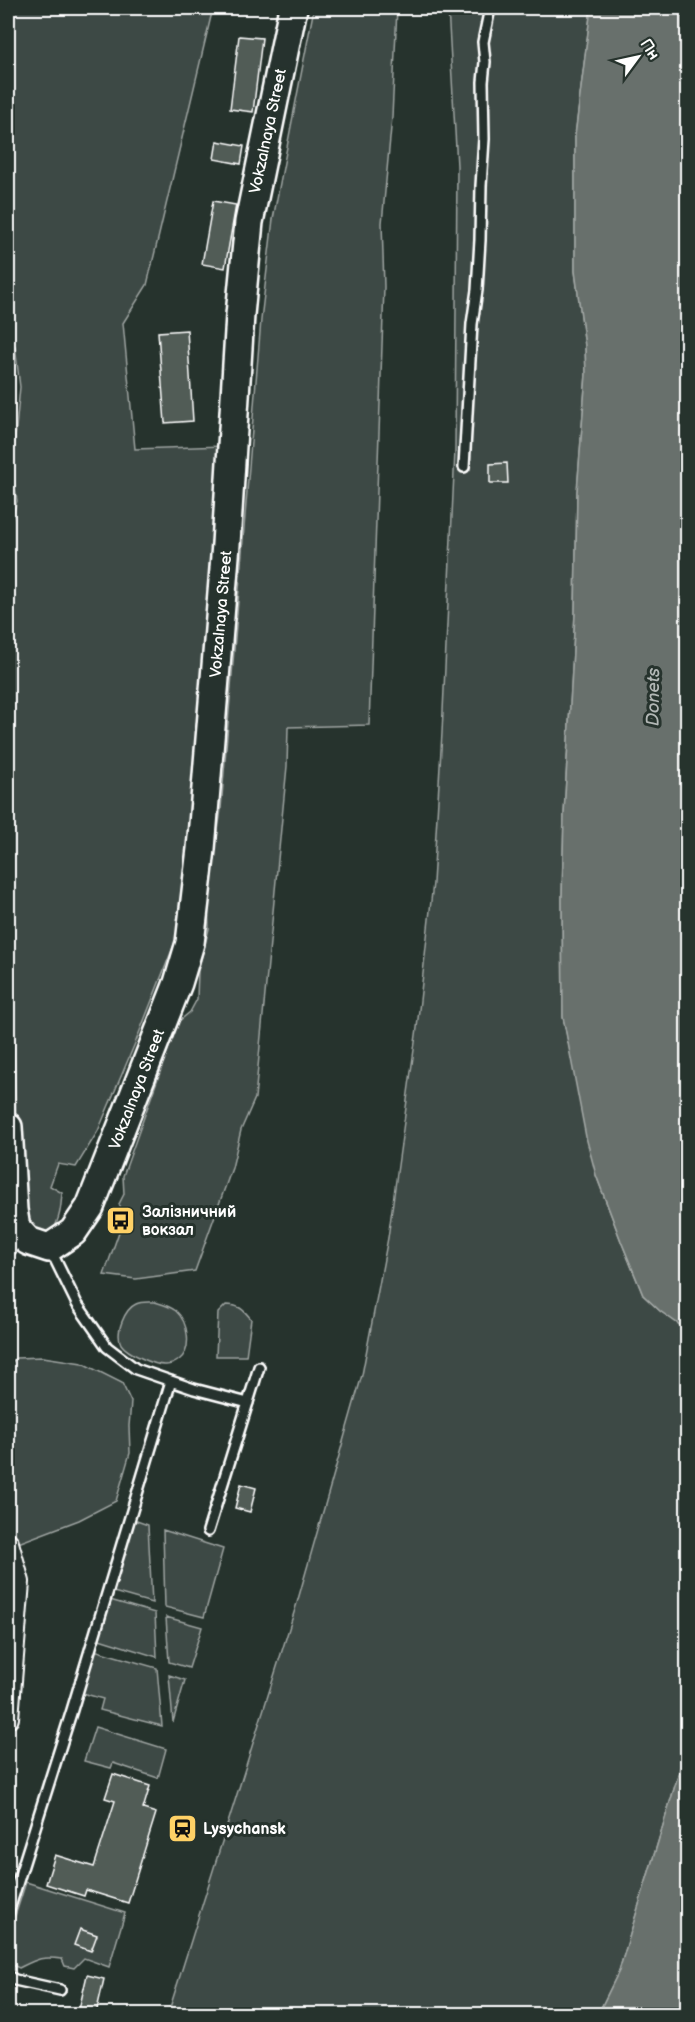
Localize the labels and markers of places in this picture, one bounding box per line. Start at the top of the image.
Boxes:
place label: Залізничний вокзал [142,1203,236,1240]
bus stop icon: Залізничний вокзал [105,1204,137,1236]
station icon: Lysychansk [166,1812,198,1844]
place label: Lysychansk [203,1820,286,1839]

